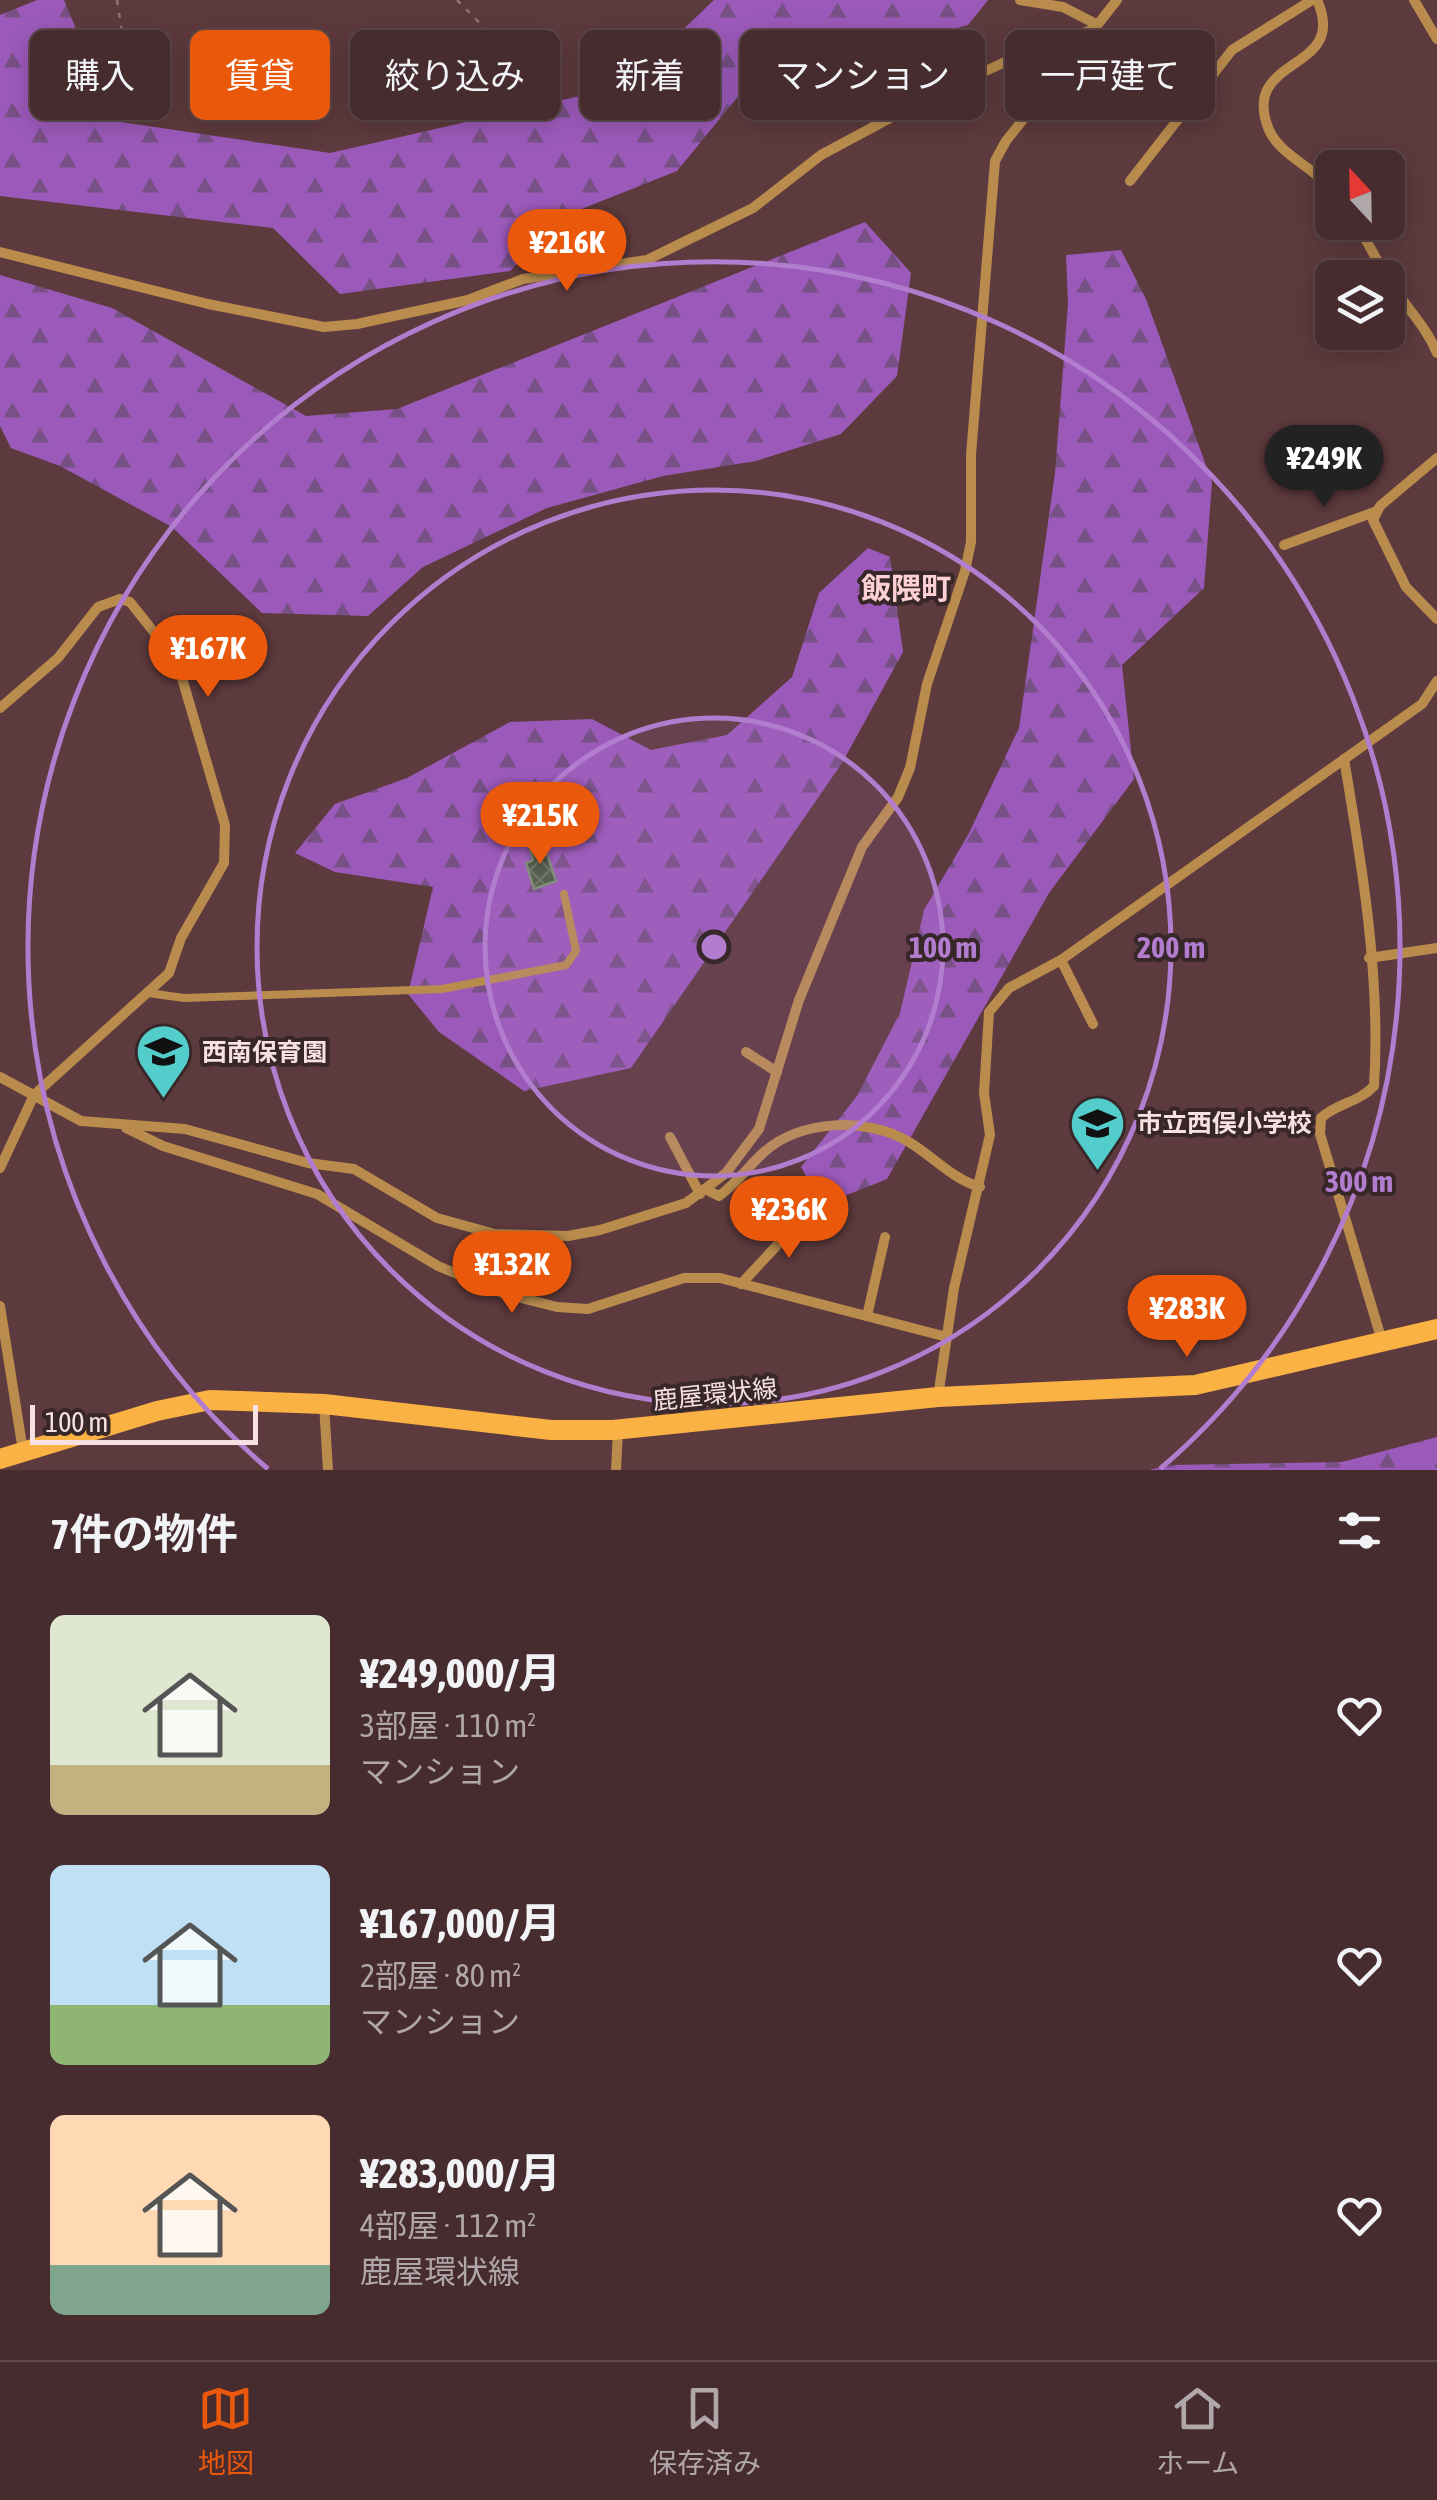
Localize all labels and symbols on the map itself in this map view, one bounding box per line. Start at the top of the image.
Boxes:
north arrow [1315,150,1405,240]
pin: ¥216K [497,209,637,294]
pin: ¥249K [1254,425,1394,510]
district label: 飯隈町 [861,571,951,605]
pin: ¥167K [138,615,278,700]
pin: ¥215K [470,782,610,867]
centre of rings [696,929,732,965]
text: 100 m [909,930,977,964]
text: 200 m [1137,930,1205,964]
school or university icon: 西南保育園 [133,1022,193,1101]
place label: 西南保育園 [202,1038,327,1066]
school or university icon: 市立西俣小学校 [1068,1093,1128,1172]
place label: 市立西俣小学校 [1137,1109,1312,1137]
text: 300 m [1325,1164,1393,1198]
pin: ¥236K [719,1176,859,1261]
pin: ¥132K [442,1231,582,1316]
pin: ¥283K [1117,1275,1257,1360]
street label: 鹿屋環状線 [651,1374,779,1414]
scale bar [30,1400,258,1444]

